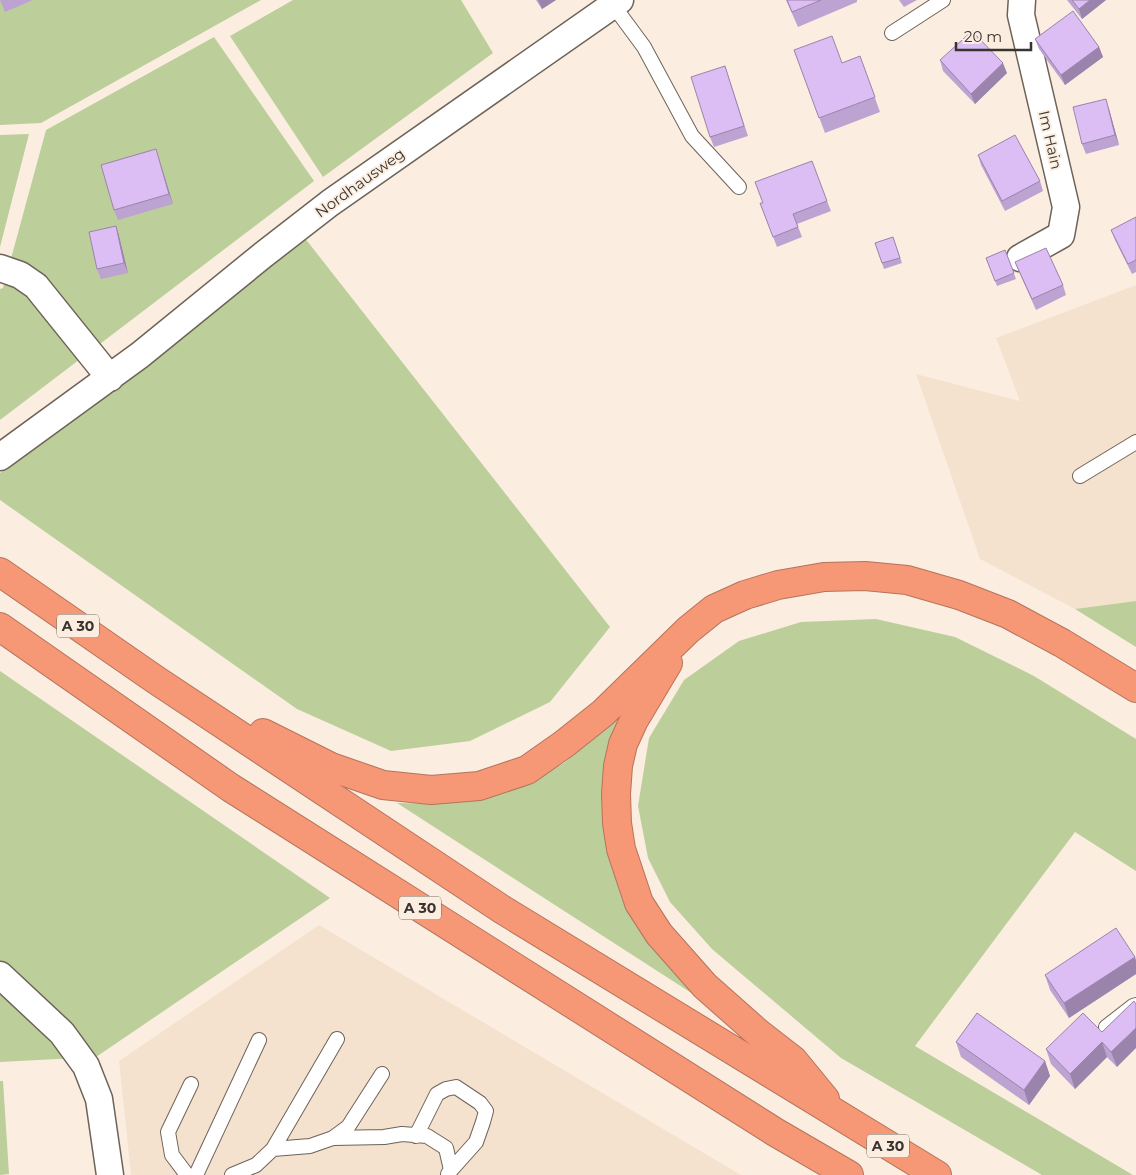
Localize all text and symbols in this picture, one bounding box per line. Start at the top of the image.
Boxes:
scale bar [956,20,1031,52]
text: 20 m [964,27,1002,46]
street label: Im Hain [1035,109,1066,171]
street label: Nordhausweg [311,144,408,221]
road number: A 30 [57,614,99,638]
road number: A 30 [399,896,441,920]
road number: A 30 [867,1134,909,1158]

